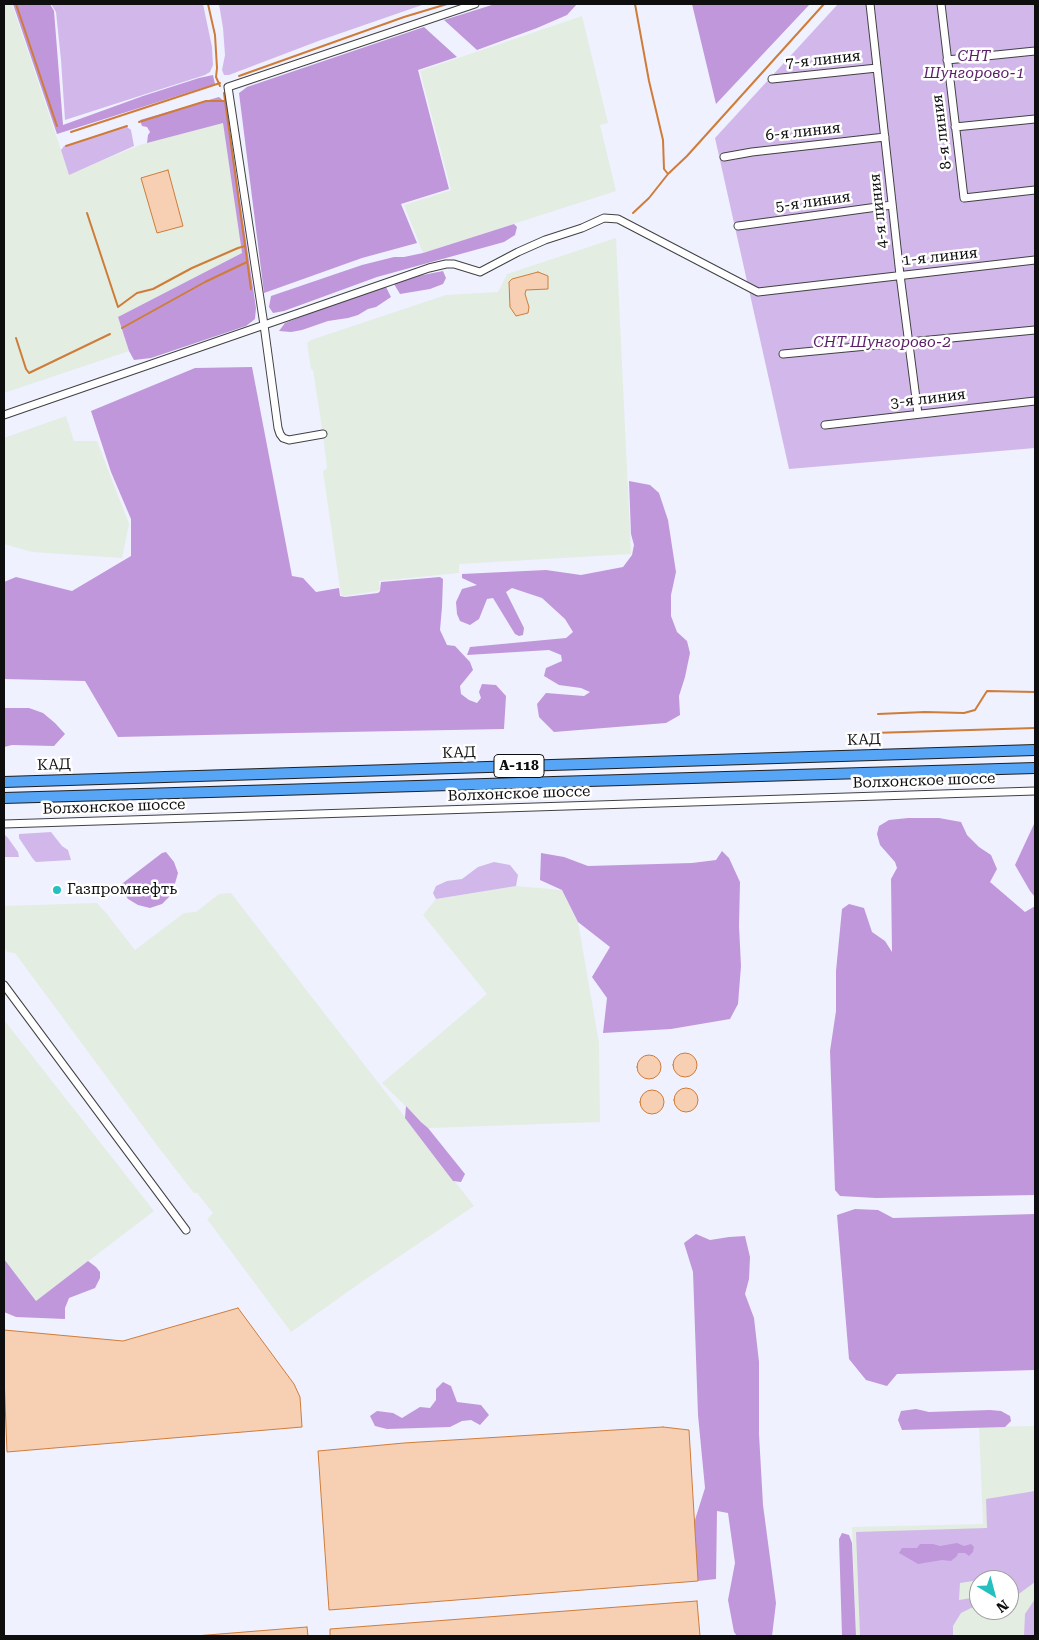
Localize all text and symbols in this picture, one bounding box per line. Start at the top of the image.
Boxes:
street label: 7-я линия [785,47,861,73]
park label: СНТ Шунгорово-1 [924,48,1024,83]
street label: 8-я линия [928,93,956,171]
street label: 6-я линия [765,119,841,145]
street label: 4-я линия [866,173,892,249]
street label: 5-я линия [774,188,852,216]
street label: 1-я линия [902,244,978,270]
park label: СНТ Шунгорово-2 [813,334,951,352]
street label: 3-я линия [889,385,967,413]
street label: КАД [847,730,881,750]
street label: КАД [442,743,476,763]
road number: А-118 [494,754,544,778]
street label: КАД [37,755,71,775]
street label: Волхонское шоссе [852,770,996,792]
street label: Волхонское шоссе [447,783,591,805]
street label: Волхонское шоссе [42,796,186,818]
place label: Газпромнефть [67,881,177,899]
marker: Газпромнефть [51,884,63,896]
north arrow [969,1570,1019,1620]
text: N [993,1597,1012,1616]

